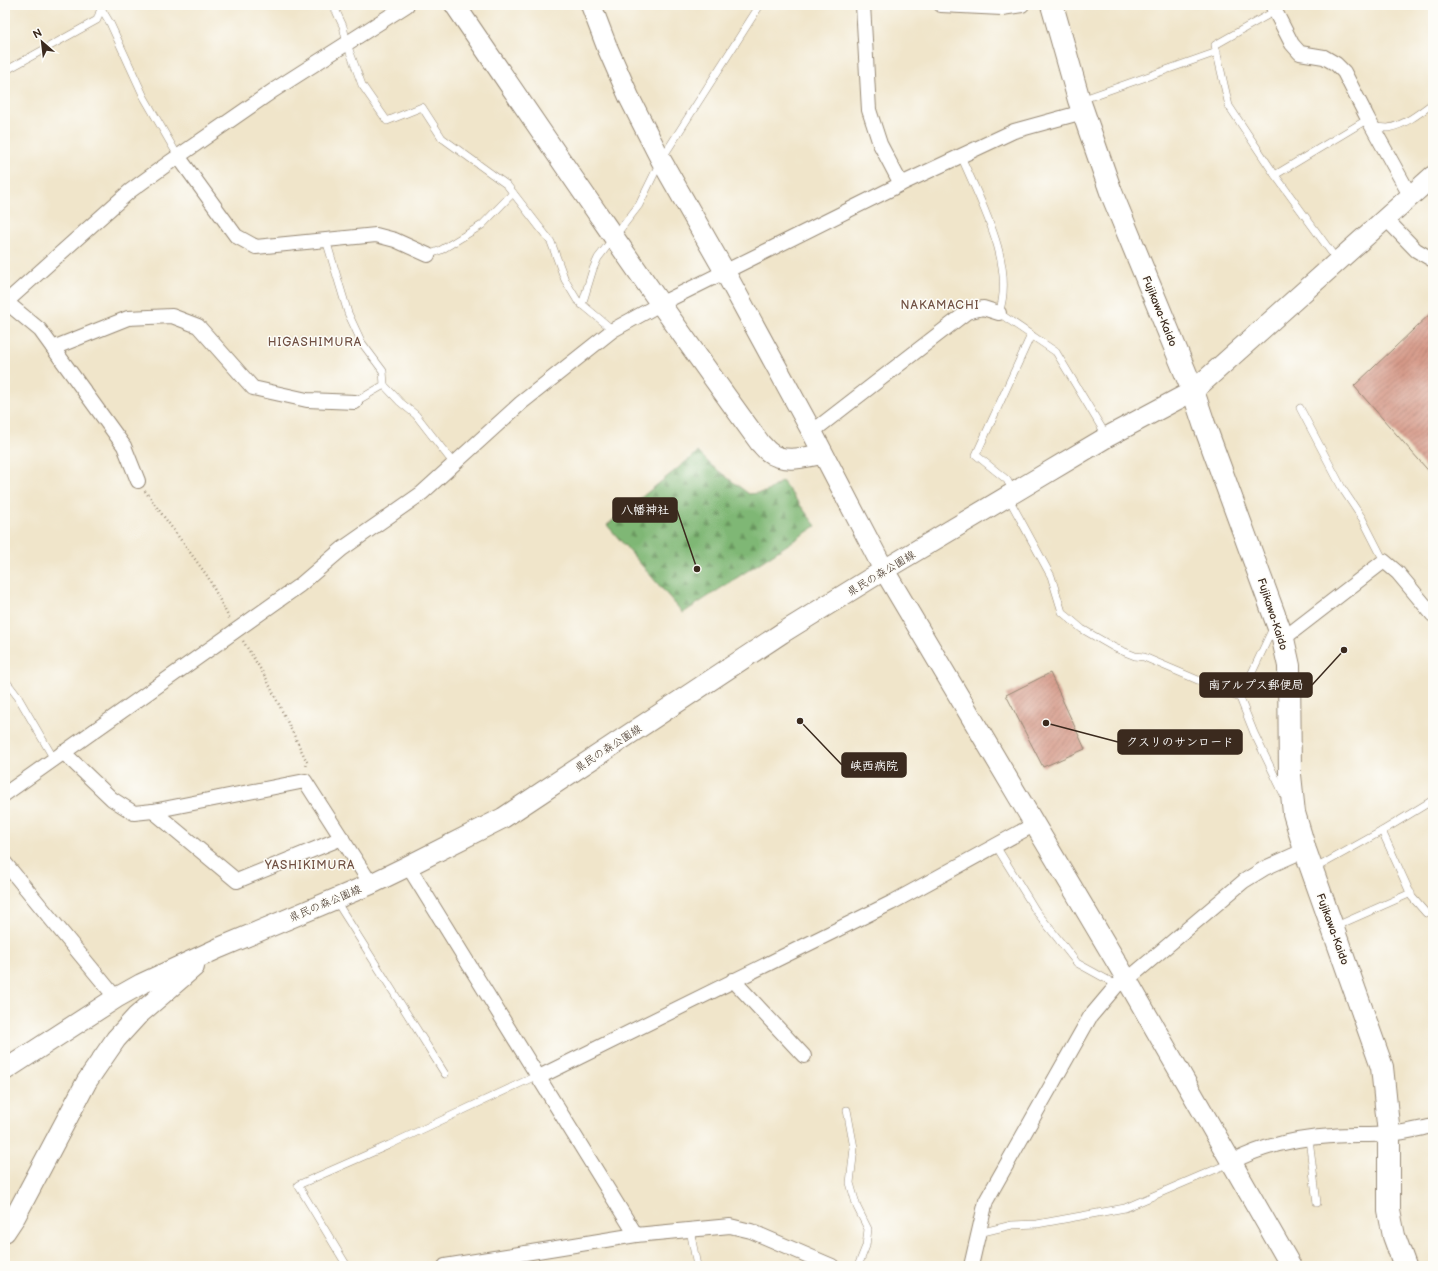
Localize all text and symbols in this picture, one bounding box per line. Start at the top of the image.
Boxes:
north arrow [22,22,62,62]
text: N [31,26,44,41]
street label: Fujikawa-Kaido [1139,274,1180,348]
district label: NAKAMACHI [901,298,979,313]
district label: HIGASHIMURA [268,335,362,350]
callout: 八幡神社 [613,498,677,522]
text: 八幡神社 [621,503,669,518]
street label: 県民の森公園線 [845,548,918,599]
street label: Fujikawa-Kaido [1255,576,1290,652]
callout: 南アルプス郵便局 [1200,673,1312,697]
text: 南アルプス郵便局 [1208,678,1304,693]
street label: 県民の森公園線 [572,722,644,775]
callout: クスリのサンロード [1118,730,1242,754]
text: クスリのサンロード [1126,735,1234,750]
callout: 峡西病院 [842,753,906,777]
text: 峡西病院 [850,759,898,774]
district label: YASHIKIMURA [264,858,355,873]
street label: 県民の森公園線 [287,882,363,924]
street label: Fujikawa-Kaido [1314,892,1351,967]

